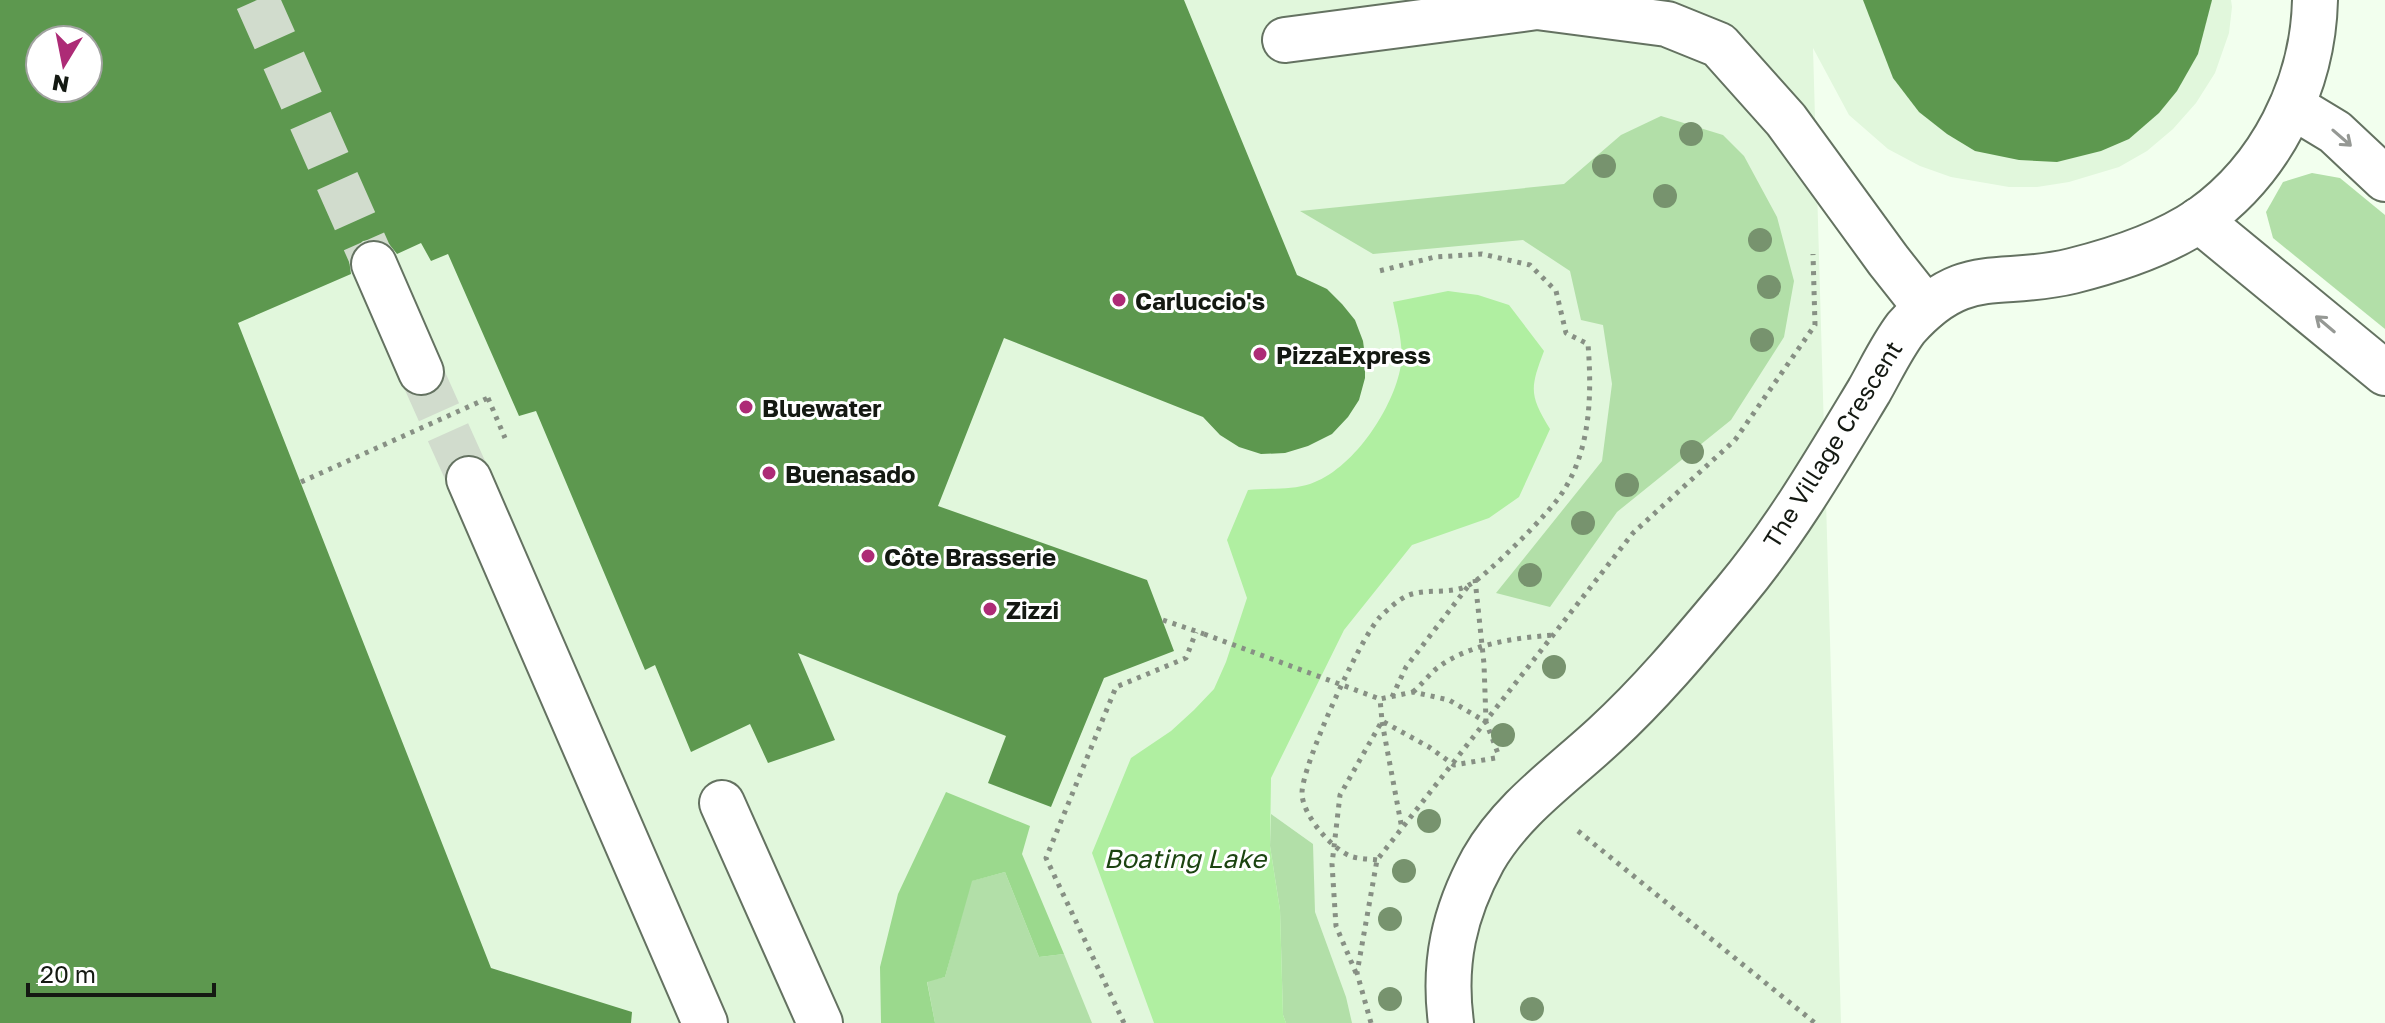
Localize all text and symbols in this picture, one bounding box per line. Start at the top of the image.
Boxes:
north arrow [24,24,104,104]
text: N [50,69,71,99]
one-way arrow [2331,129,2351,147]
place label: Carluccio's [1135,286,1265,315]
marker: Carluccio's [1110,291,1128,309]
one-way arrow [2315,315,2336,332]
street label: The Village Crescent [1756,335,1908,553]
place label: PizzaExpress [1276,340,1431,369]
marker: PizzaExpress [1251,345,1269,363]
place label: Bluewater [762,393,882,422]
marker: Bluewater [737,398,755,416]
place label: Buenasado [785,459,915,488]
marker: Buenasado [760,464,778,482]
place label: Côte Brasserie [884,542,1056,571]
marker: Côte Brasserie [859,547,877,565]
place label: Zizzi [1006,595,1059,624]
marker: Zizzi [981,600,999,618]
water label: Boating Lake [1104,843,1268,874]
scale bar [28,947,214,997]
text: 20 m [40,959,96,988]

